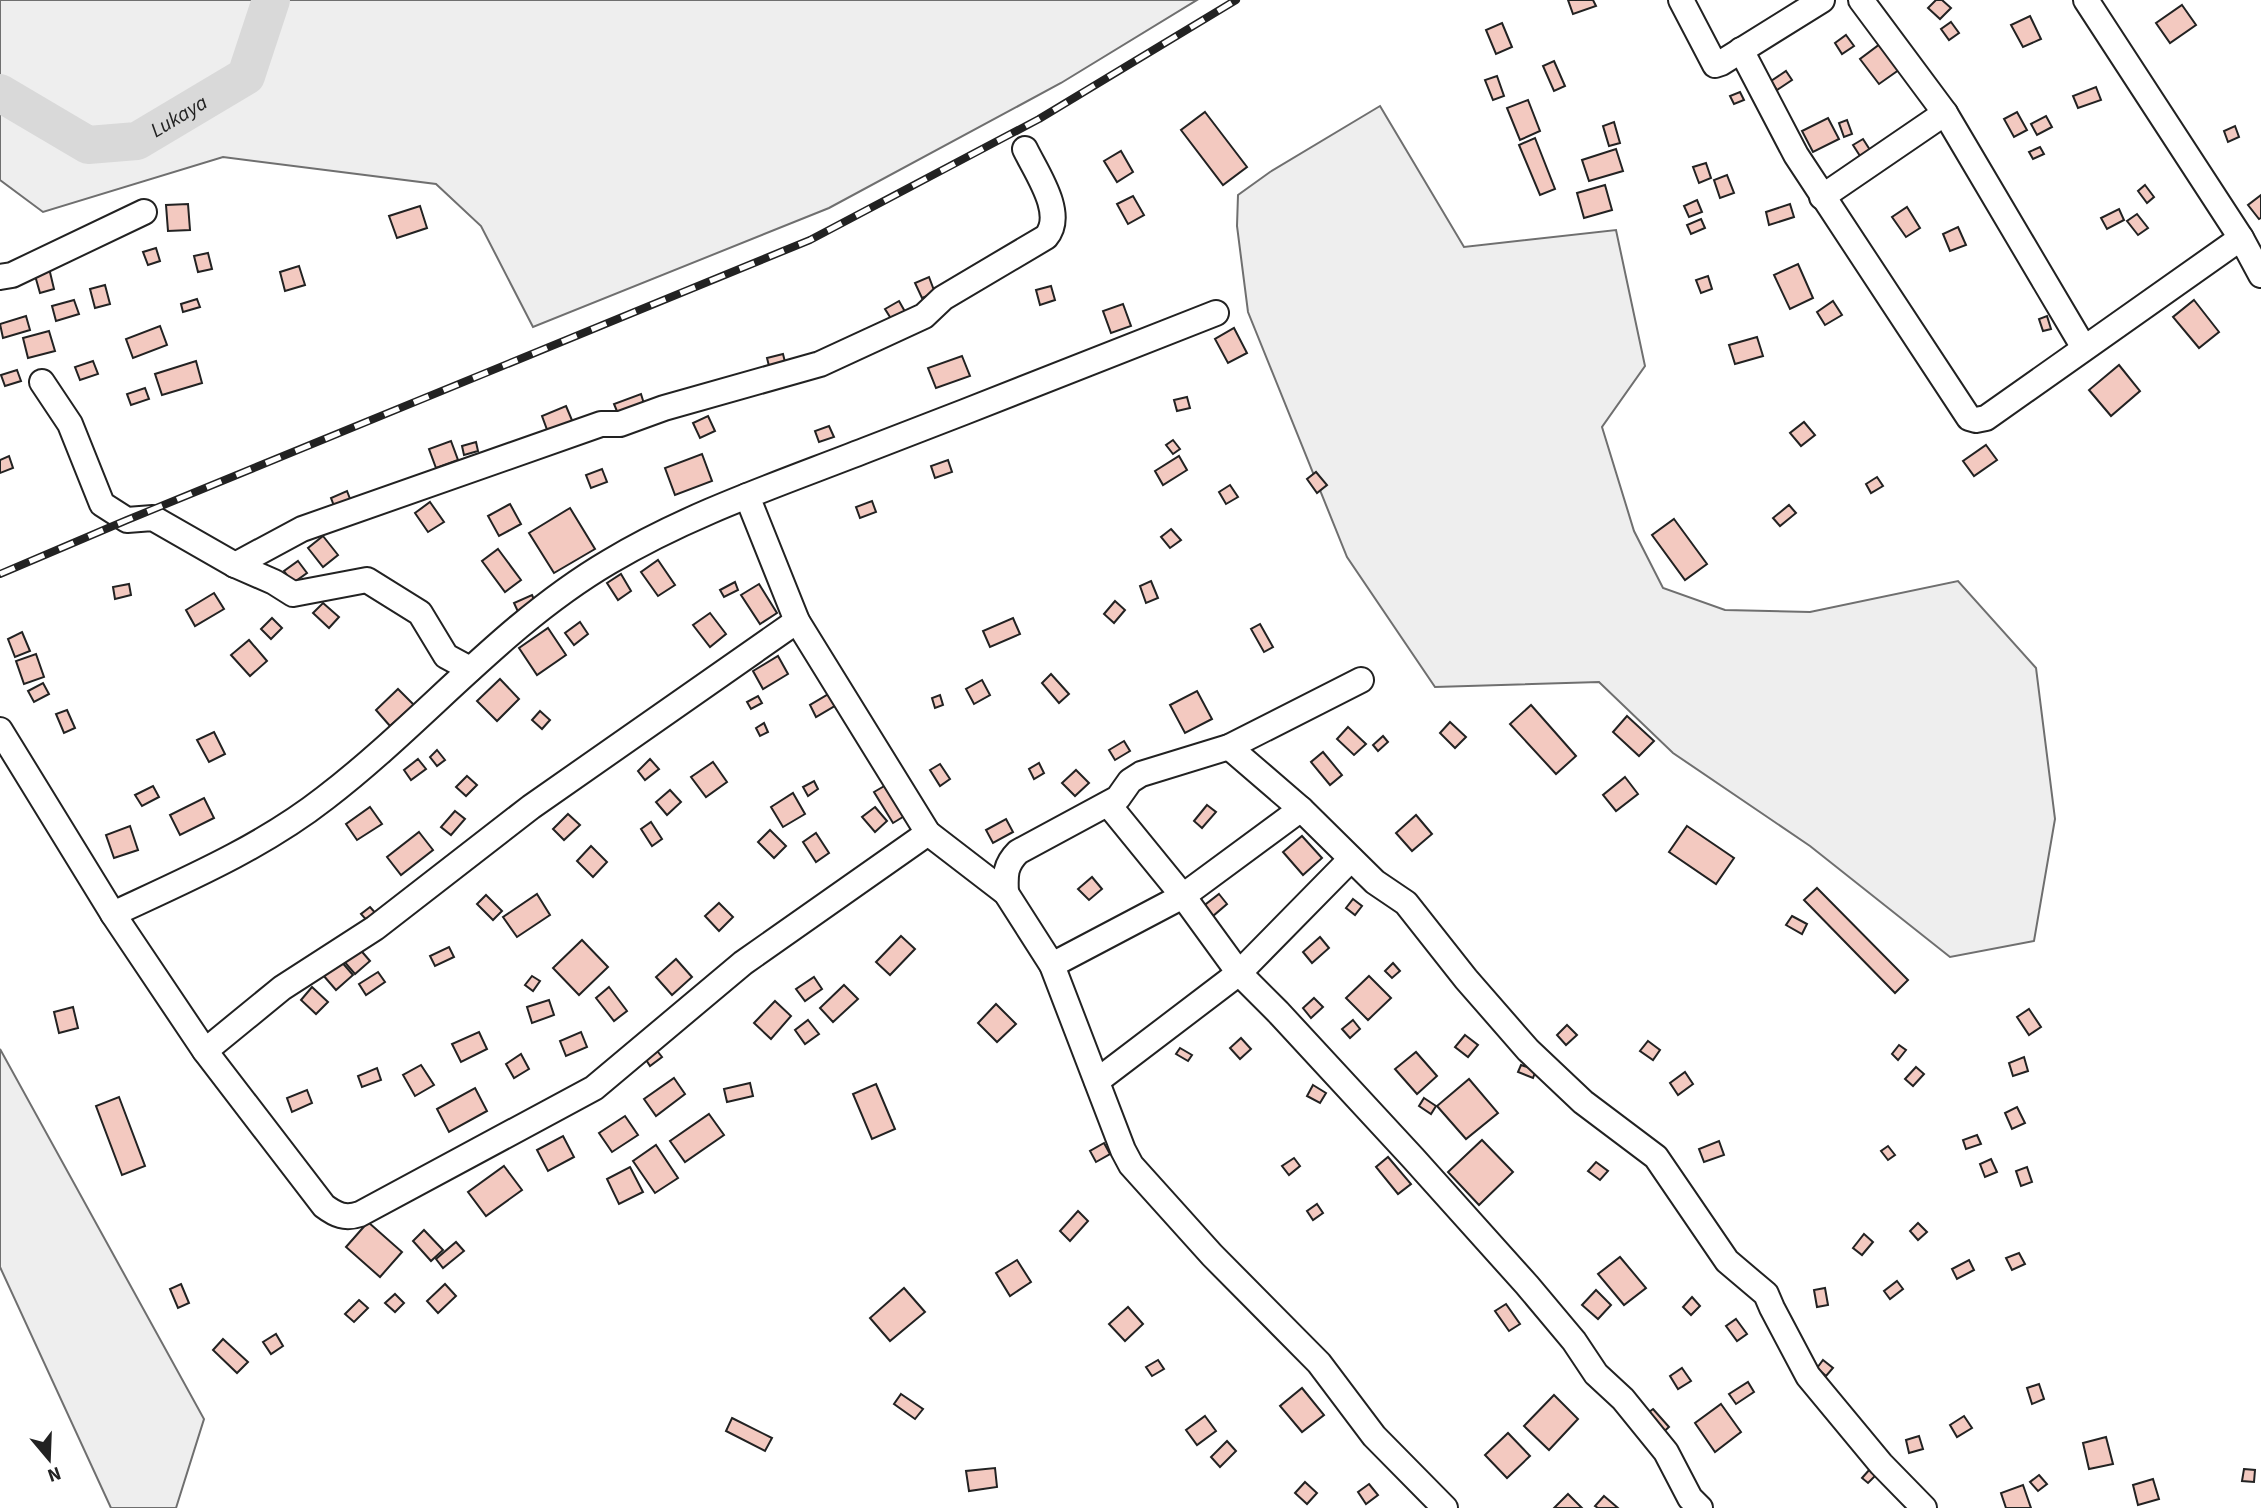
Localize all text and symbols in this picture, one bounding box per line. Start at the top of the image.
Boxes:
water label: Lukaya [144,87,213,145]
north arrow [14,1424,84,1494]
text: N [44,1459,64,1488]

